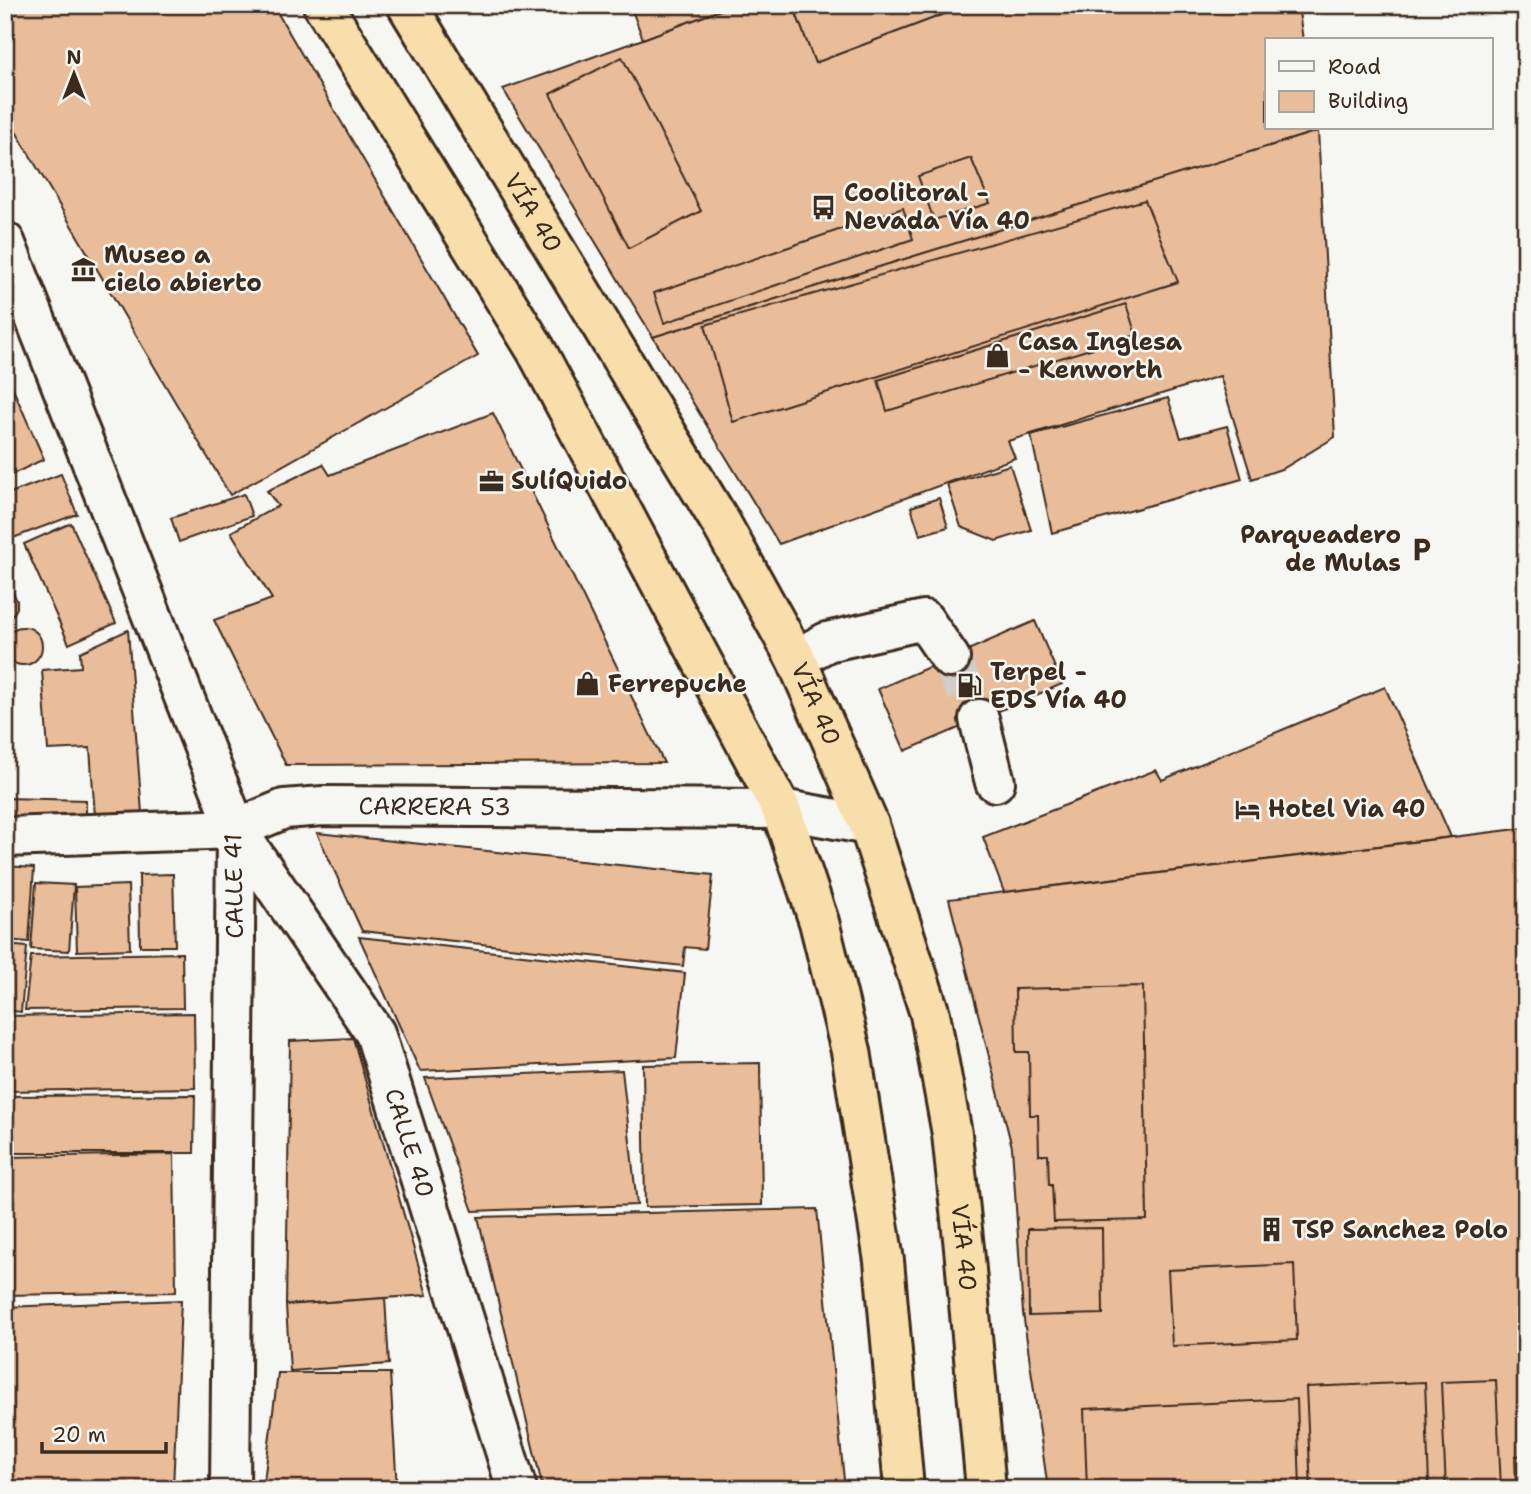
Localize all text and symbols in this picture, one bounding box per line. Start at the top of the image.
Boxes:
north arrow [38,38,108,108]
legend [1265,38,1492,130]
text: N [66,45,82,70]
text: Road [1328,53,1381,81]
text: Building [1328,87,1408,115]
street label: VÍA 40 [497,167,569,259]
place label: Coolitoral - Nevada Vía 40 [844,177,1030,237]
bus stop icon: Coolitoral - Nevada Vía 40 [810,193,838,221]
place label: Museo a cielo abierto [104,239,262,299]
museum icon: Museo a cielo abierto [70,255,98,283]
place label: Casa Inglesa - Kenworth [1018,326,1183,386]
shop icon: Casa Inglesa - Kenworth [984,342,1012,370]
place label: SulíQuido [511,465,627,497]
office icon: SulíQuido [477,467,505,495]
place label: Parqueadero de Mulas [1240,519,1401,579]
parking icon: Parqueadero de Mulas [1407,535,1435,563]
place label: Terpel - EDS Vía 40 [990,656,1127,716]
street label: VÍA 40 [783,657,848,750]
place label: Ferrepuche [608,668,747,700]
shop icon: Ferrepuche [574,670,602,698]
fuel station icon: Terpel - EDS Vía 40 [956,672,984,700]
street label: CARRERA 53 [359,790,511,823]
place label: Hotel Via 40 [1268,793,1426,825]
hotel icon: Hotel Via 40 [1234,795,1262,823]
street label: CALLE 41 [217,833,251,939]
street label: CALLE 40 [377,1084,441,1202]
street label: VÍA 40 [943,1202,984,1292]
place label: TSP Sanchez Polo [1292,1214,1508,1246]
building icon: TSP Sanchez Polo [1258,1216,1286,1244]
scale bar [42,1410,166,1454]
text: 20 m [52,1421,106,1449]

